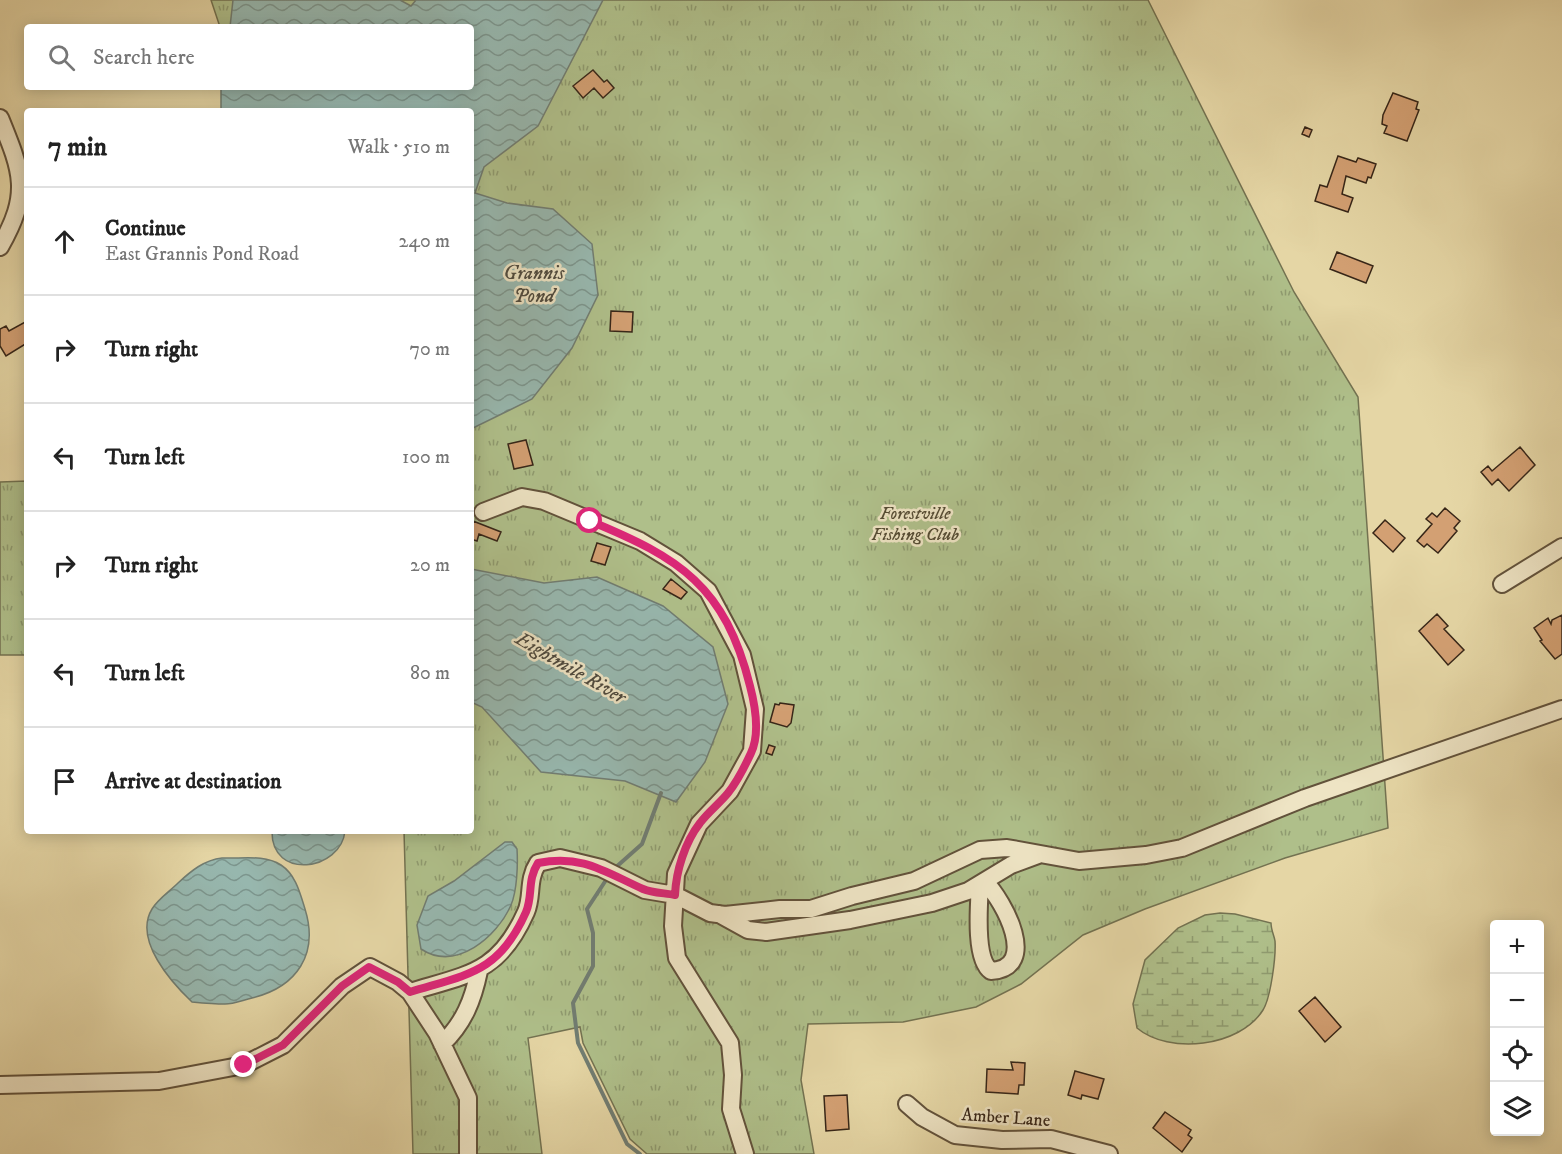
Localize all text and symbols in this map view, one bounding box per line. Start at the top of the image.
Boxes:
search box [24,24,474,90]
icon: search [45,41,78,74]
text: Search here [93,44,195,71]
text: 7 min [48,131,107,164]
text: Walk · 510 m [348,135,450,160]
text: Continue [105,215,186,242]
icon: ahead [48,225,81,258]
text: 240 m [399,229,450,254]
text: East Grannis Pond Road [105,242,299,267]
water label: Grannis Pond [504,261,565,309]
icon: right [48,333,81,366]
text: Turn right [105,336,198,363]
text: 70 m [409,337,450,362]
icon: left [48,441,81,474]
text: Turn left [105,444,185,471]
text: 100 m [402,445,450,470]
park label: Forestville Fishing Club [871,503,959,546]
route start [576,507,602,533]
icon: right [48,549,81,582]
text: Turn right [105,552,198,579]
text: 20 m [410,553,450,578]
water label: Eightmile River [510,626,631,711]
icon: left [48,657,81,690]
text: Turn left [105,660,185,687]
text: 80 m [410,661,450,686]
icon: arrive [48,765,81,798]
text: Arrive at destination [105,768,282,795]
map controls [1490,920,1544,1136]
button: + [1490,920,1544,974]
button: − [1490,974,1544,1028]
button: locate [1490,1028,1544,1082]
route end [230,1051,256,1077]
button: layers [1490,1082,1544,1136]
street label: Amber Lane [961,1104,1051,1132]

